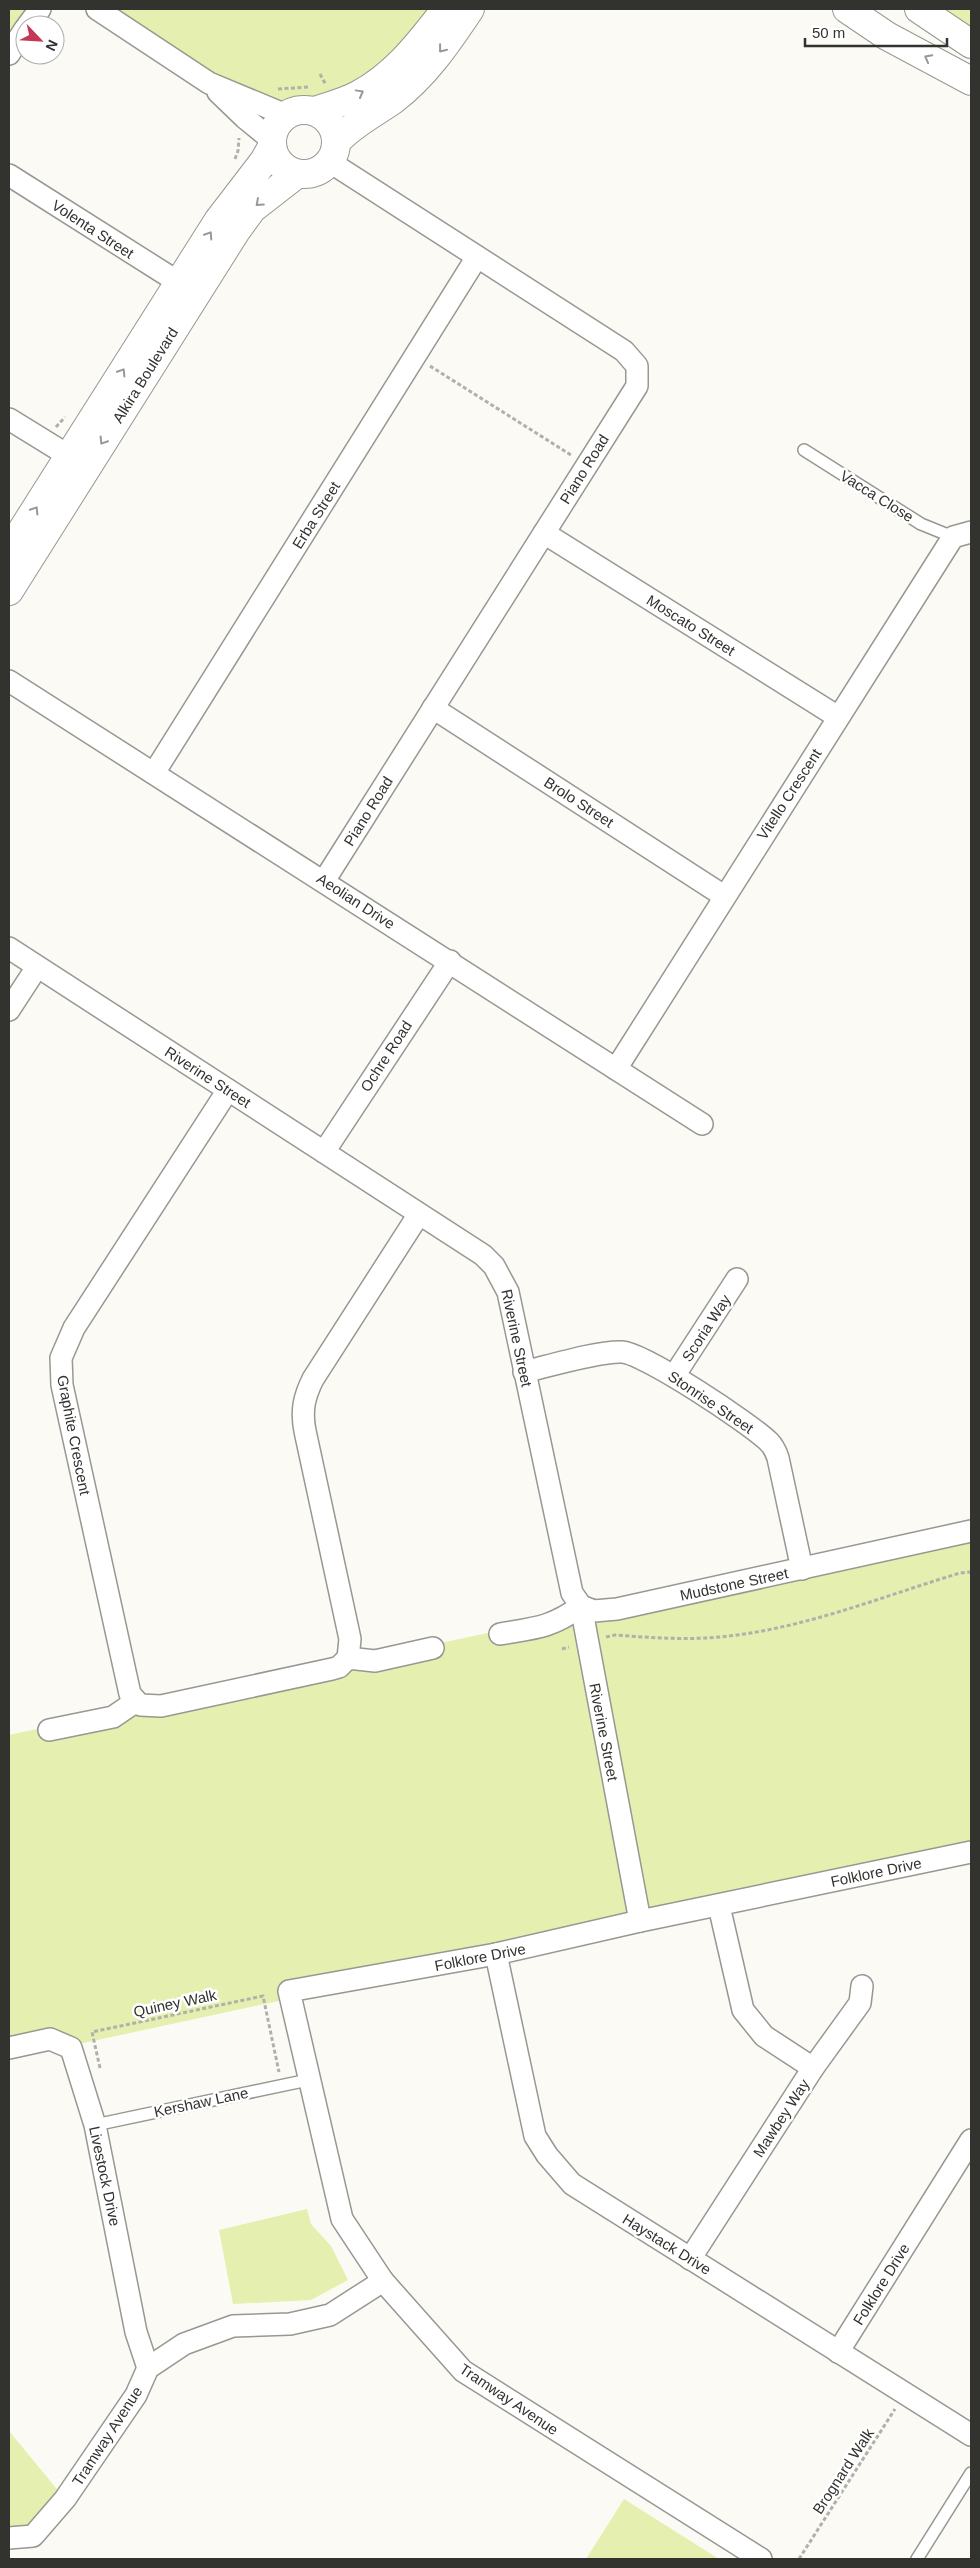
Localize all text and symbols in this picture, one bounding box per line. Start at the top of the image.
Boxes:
north arrow [15,15,65,65]
scale bar [805,15,948,47]
text: 50 m [812,24,845,41]
text: N [42,38,61,53]
one-way arrow [440,43,448,52]
one-way arrow [925,54,934,64]
one-way arrow [354,89,363,99]
street label: Volenta Street [49,196,138,262]
one-way arrow [255,197,264,206]
one-way arrow [202,231,212,240]
street label: Alkira Boulevard [109,324,181,426]
one-way arrow [115,369,125,378]
street label: Piano Road [556,431,612,507]
one-way arrow [99,436,109,445]
street label: Vacca Close [837,467,917,525]
street label: Erba Street [289,478,344,552]
one-way arrow [29,506,38,515]
street label: Moscato Street [644,591,739,659]
street label: Vitello Crescent [753,745,825,843]
street label: Piano Road [340,773,396,849]
street label: Brolo Street [541,773,618,831]
street label: Aeolian Drive [314,870,398,932]
street label: Ochre Road [357,1017,415,1095]
street label: Riverine Street [162,1043,255,1112]
street label: Riverine Street [498,1288,536,1389]
street label: Scoria Way [678,1291,734,1365]
street label: Stonrise Street [665,1367,758,1437]
street label: Graphite Crescent [54,1374,94,1497]
street label: Mudstone Street [678,1564,790,1604]
street label: Riverine Street [586,1682,622,1783]
street label: Folklore Drive [829,1854,923,1890]
street label: Folklore Drive [433,1940,527,1974]
street label: Quiney Walk [132,1986,219,2020]
street label: Mawbey Way [750,2075,813,2160]
street label: Kershaw Lane [152,2084,250,2120]
street label: Livestock Drive [86,2124,124,2228]
street label: Haystack Drive [620,2210,714,2278]
street label: Folklore Drive [849,2240,913,2328]
street label: Tramway Avenue [457,2360,561,2438]
street label: Tramway Avenue [69,2383,145,2489]
street label: Brognard Walk [809,2425,877,2517]

